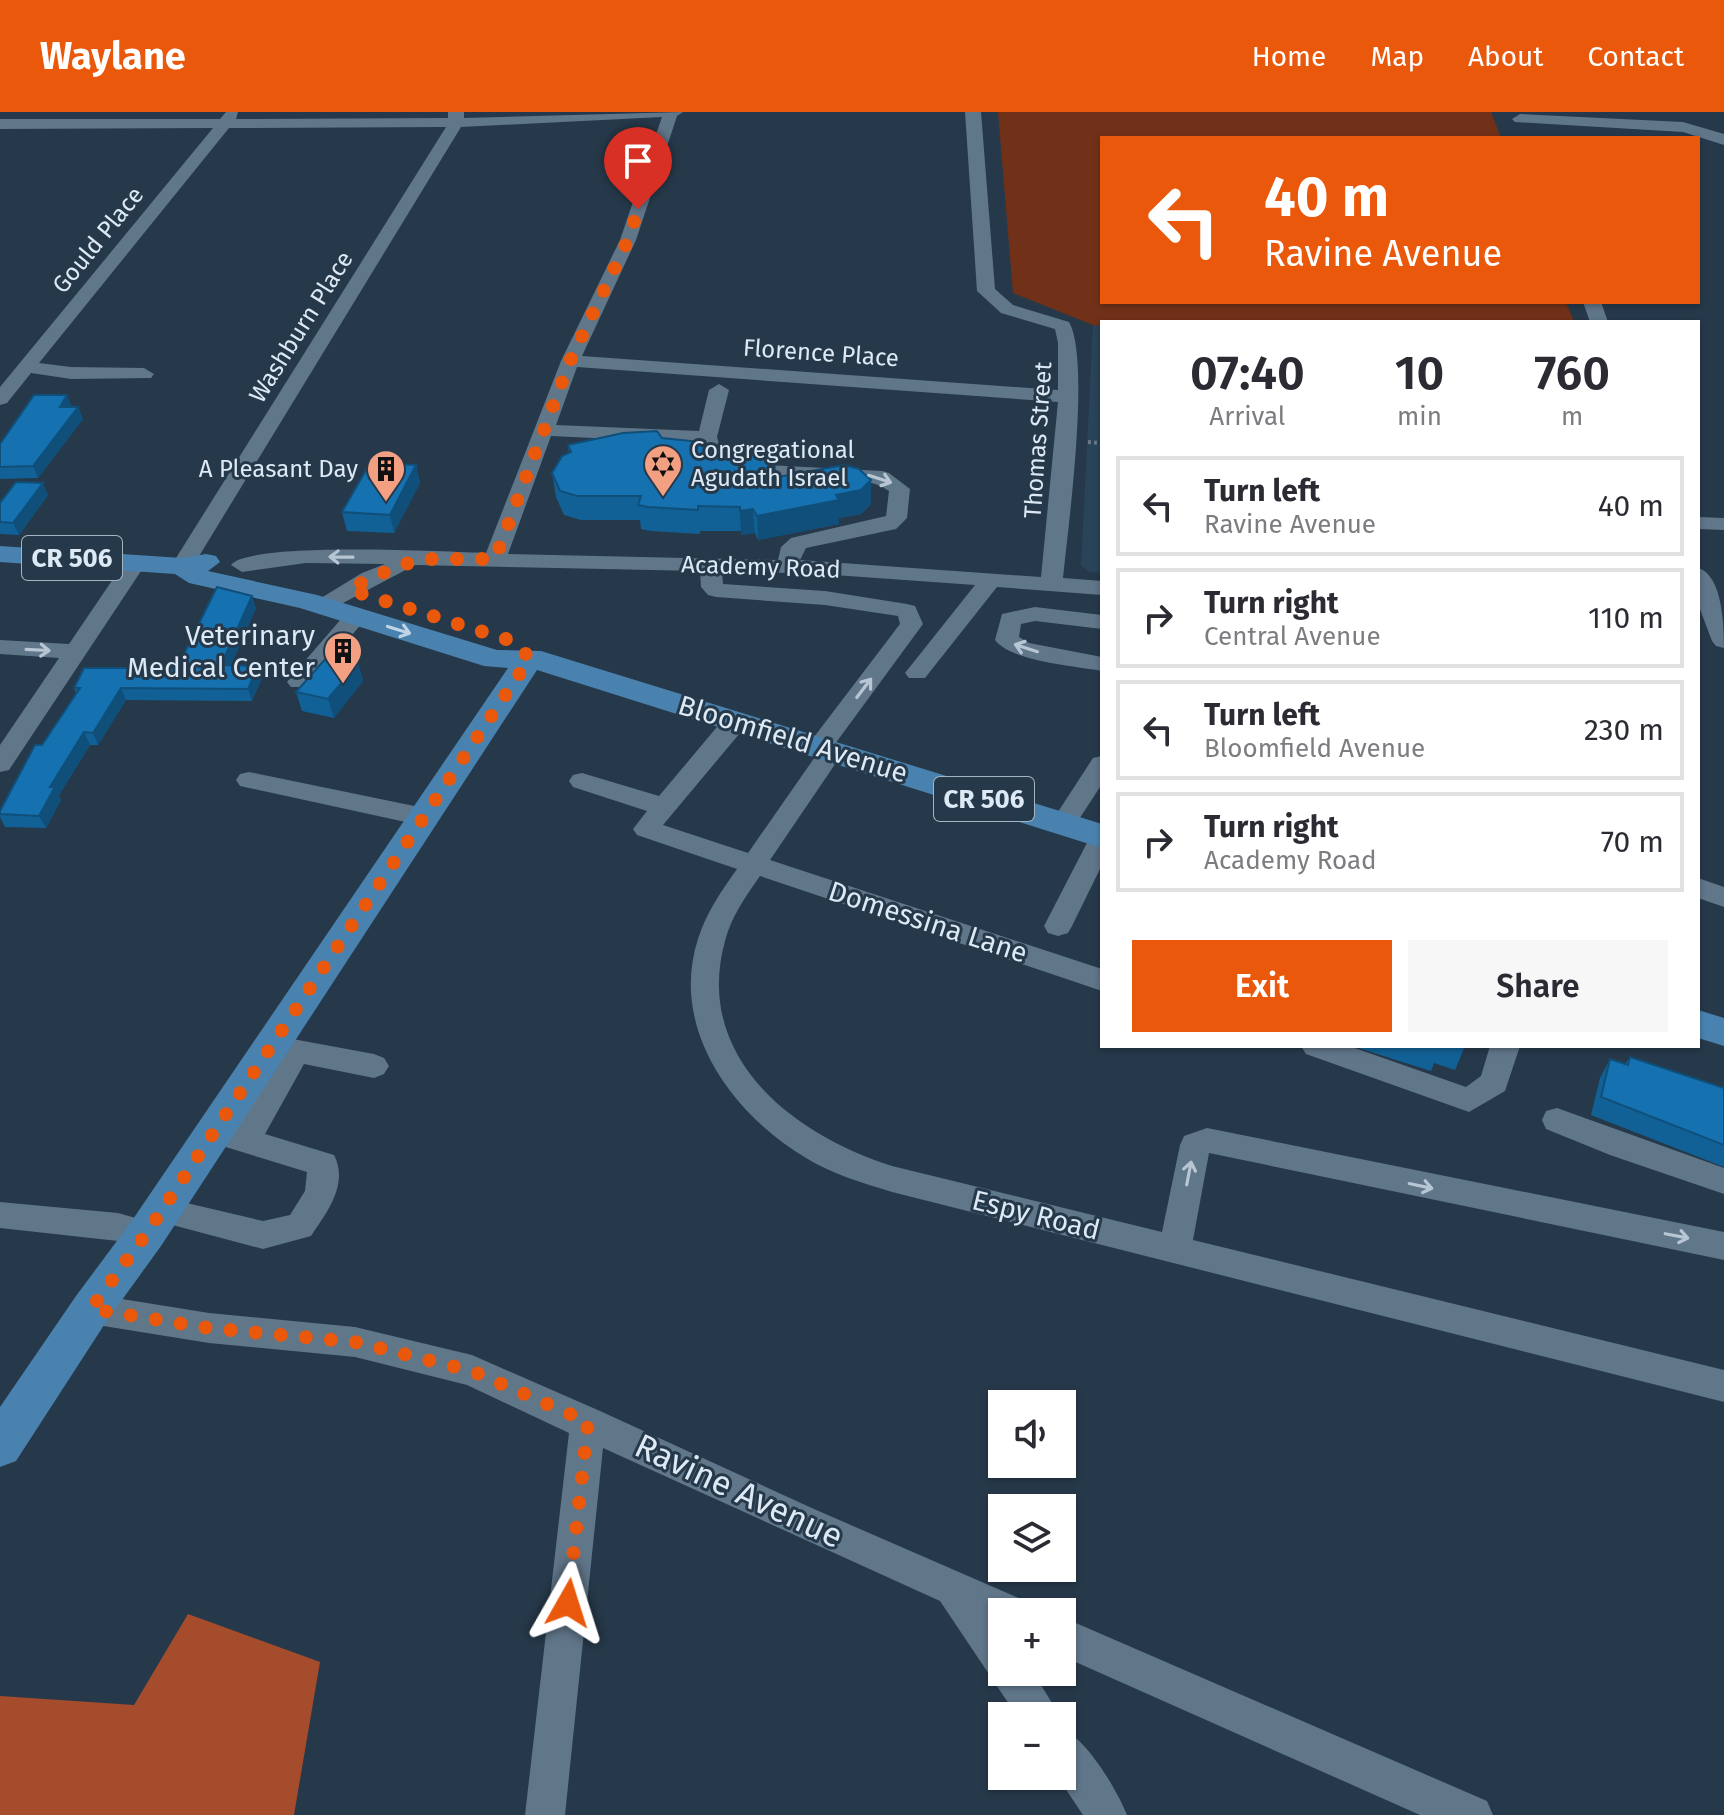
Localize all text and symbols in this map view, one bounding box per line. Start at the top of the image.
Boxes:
text: Waylane [40,33,186,79]
text: Home [1252,40,1326,73]
text: Map [1370,40,1424,73]
text: About [1468,40,1543,73]
text: Contact [1587,40,1684,73]
pin [604,127,672,209]
icon: arrive [616,139,660,183]
text: 40 m [1264,164,1389,231]
icon: left [1132,168,1236,272]
street label: Gould Place [47,181,149,299]
text: Ravine Avenue [1264,232,1502,276]
street label: Washburn Place [243,246,359,408]
street label: Florence Place [742,334,900,372]
text: 07:40 [1190,344,1305,402]
text: 10 [1395,344,1444,402]
text: 760 [1534,344,1610,402]
street label: Thomas Street [1019,361,1057,519]
text: Arrival [1209,401,1285,432]
text: min [1397,401,1442,432]
text: m [1561,401,1583,432]
place label: Congregational Agudath Israel [691,436,855,492]
synagogue icon: Congregational Agudath Israel [642,443,684,498]
building icon: A Pleasant Day [365,448,407,503]
place label: A Pleasant Day [199,455,358,483]
one-way arrow [867,472,892,487]
text: Turn left [1204,473,1320,509]
icon: left [1136,484,1180,528]
text: 40 m [1598,488,1664,524]
text: Ravine Avenue [1204,509,1376,540]
road number: CR 506 [22,536,122,580]
one-way arrow [328,549,355,565]
street label: Academy Road [681,550,841,584]
text: Turn right [1204,585,1339,621]
icon: right [1136,596,1180,640]
text: 110 m [1588,600,1664,636]
place label: Veterinary Medical Center [127,619,315,684]
text: Central Avenue [1204,621,1381,652]
one-way arrow [385,623,411,638]
building icon: Veterinary Medical Center [322,630,364,685]
one-way arrow [1014,640,1039,654]
one-way arrow [24,643,51,658]
one-way arrow [855,678,872,699]
street label: Bloomfield Avenue [674,688,912,790]
text: Turn left [1204,697,1320,733]
icon: left [1136,708,1180,752]
text: 230 m [1584,712,1664,748]
text: Bloomfield Avenue [1204,733,1425,764]
road number: CR 506 [934,777,1034,821]
text: Turn right [1204,809,1339,845]
icon: right [1136,820,1180,864]
text: 70 m [1601,824,1664,860]
text: Academy Road [1204,845,1377,876]
street label: Domessina Lane [824,874,1032,970]
button: Exit [1132,940,1392,1032]
button: Share [1408,940,1668,1032]
one-way arrow [1182,1160,1197,1186]
one-way arrow [1408,1180,1434,1195]
street label: Espy Road [969,1183,1103,1247]
one-way arrow [1663,1229,1689,1244]
map controls [988,1390,1076,1790]
button: sound [988,1390,1076,1478]
street label: Ravine Avenue [628,1425,850,1557]
button: layers [988,1494,1076,1582]
position arrow [526,1561,610,1645]
button: + [988,1598,1076,1686]
button: − [988,1702,1076,1790]

